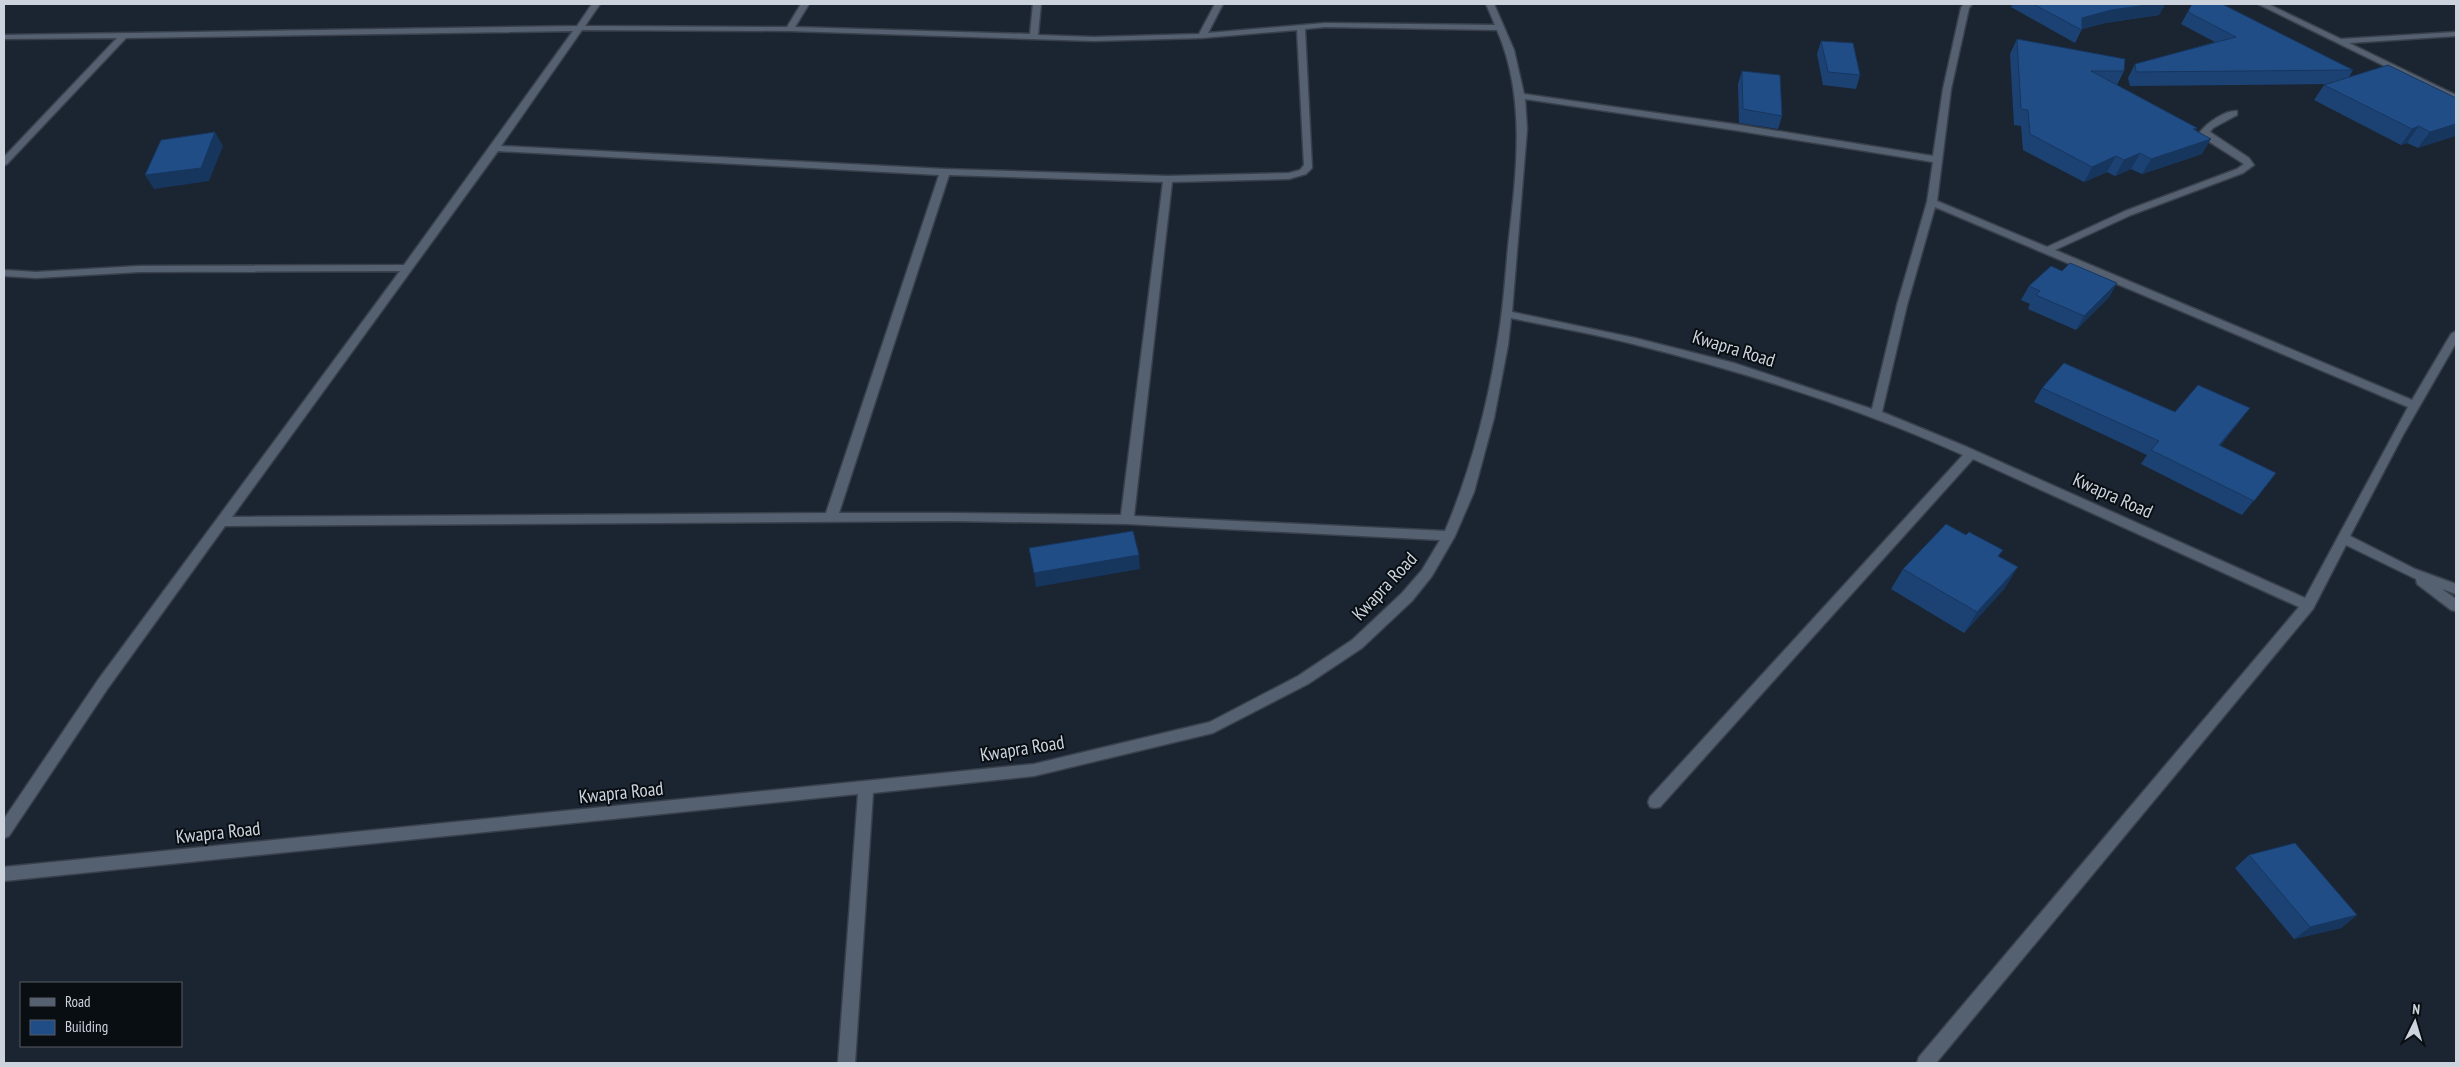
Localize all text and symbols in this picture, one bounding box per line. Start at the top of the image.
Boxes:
street label: Kwapra Road [1690,324,1778,372]
street label: Kwapra Road [2069,467,2157,523]
street label: Kwapra Road [1346,547,1422,625]
street label: Kwapra Road [978,730,1066,766]
street label: Kwapra Road [578,776,664,808]
street label: Kwapra Road [175,816,261,848]
legend [20,982,182,1047]
text: Road [65,992,91,1011]
north arrow [2390,997,2440,1047]
text: N [2412,1000,2421,1018]
text: Building [65,1017,108,1036]

